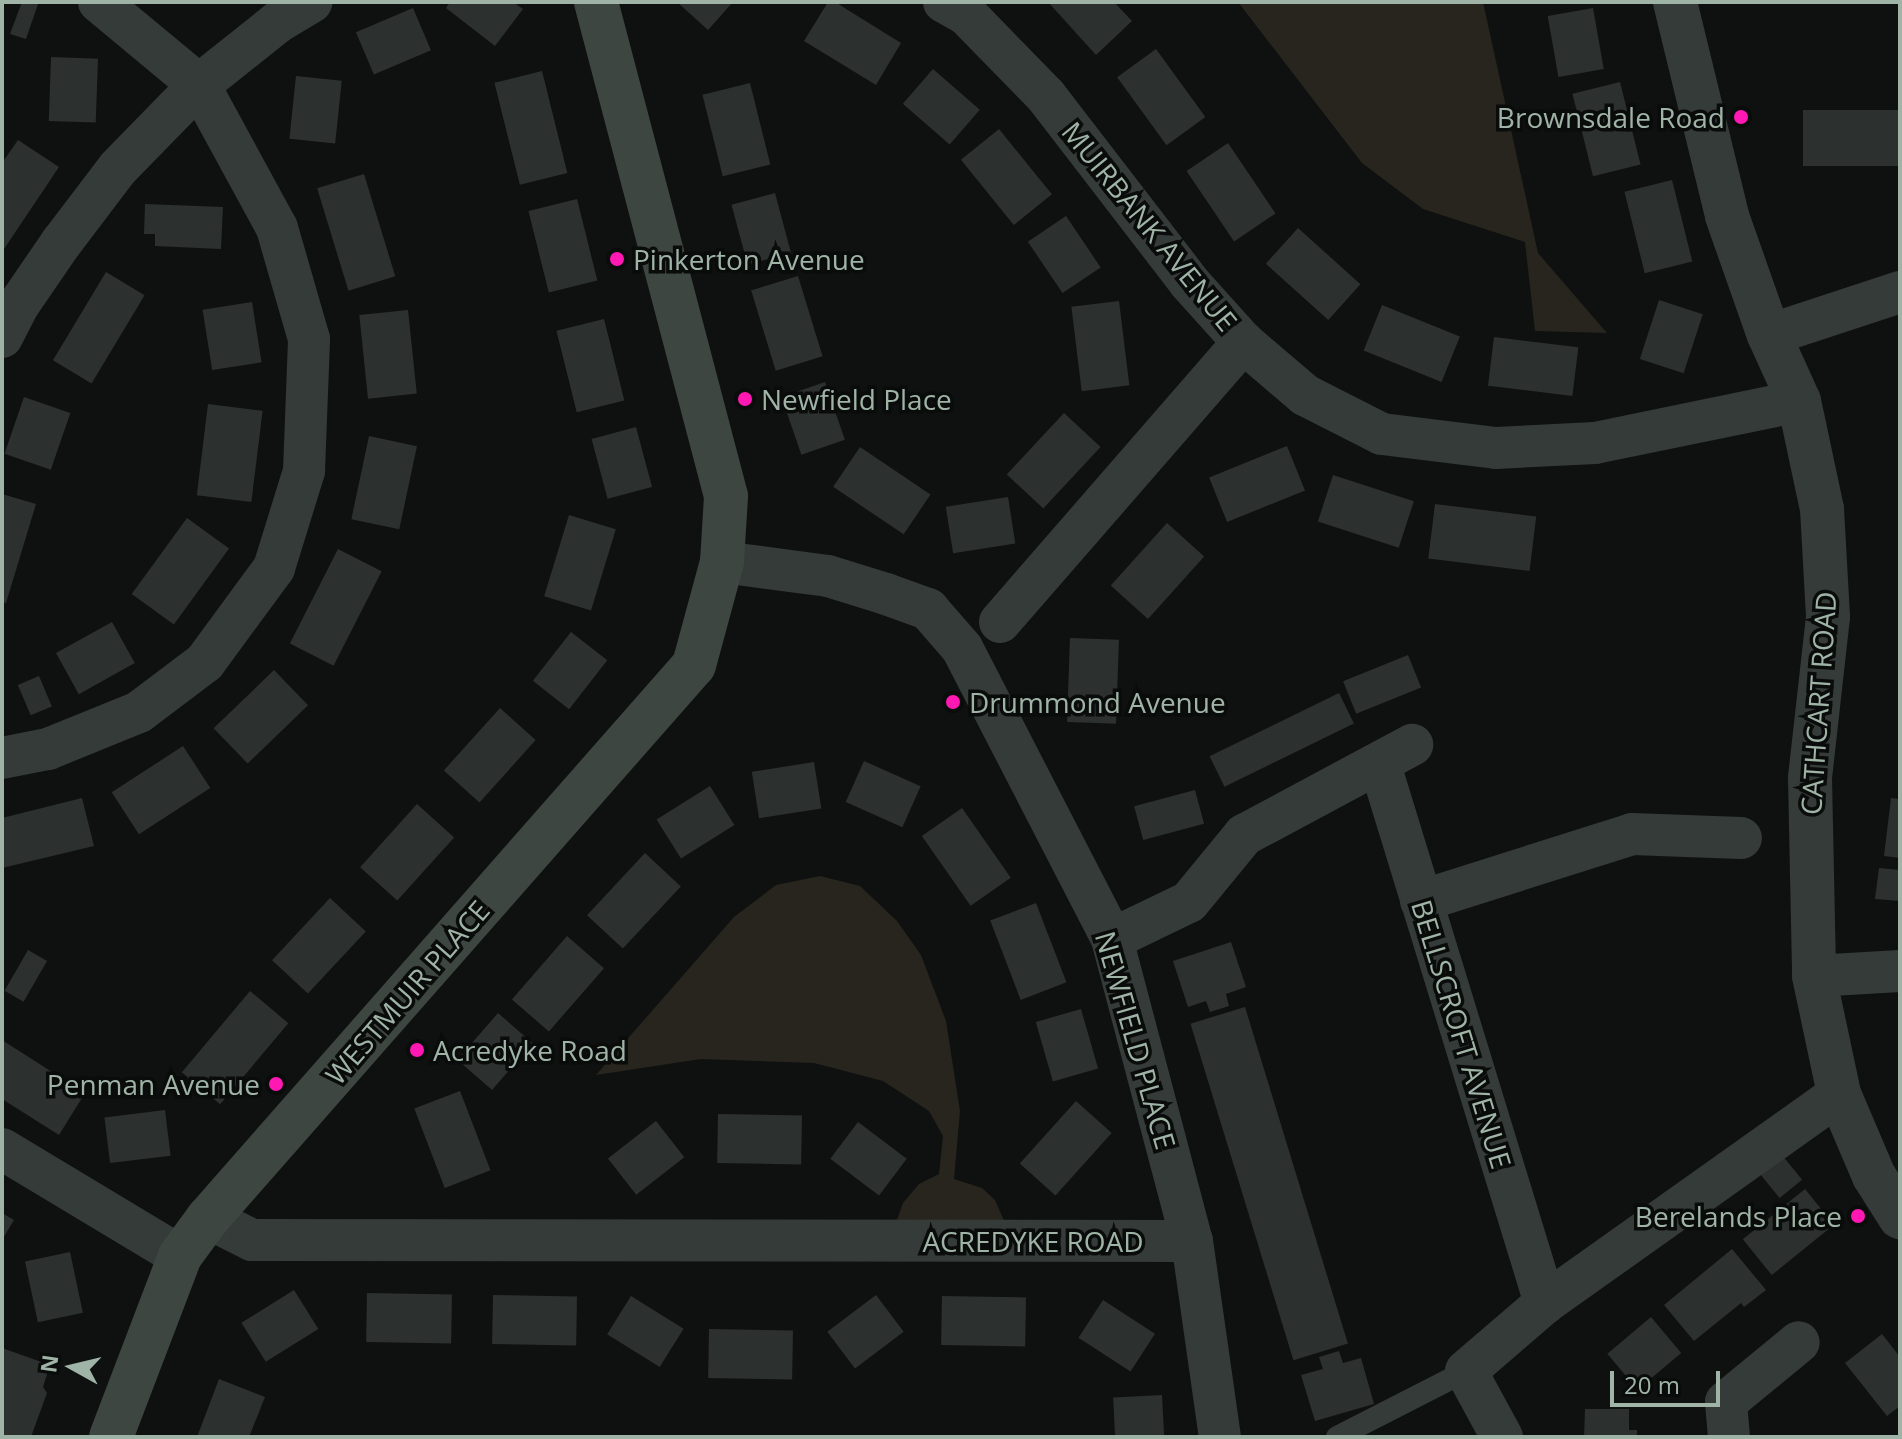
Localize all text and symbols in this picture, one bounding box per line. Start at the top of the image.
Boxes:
place label: Brownsdale Road [1497,100,1725,134]
marker: Brownsdale Road [1732,108,1750,126]
street label: MUIRBANK AVENUE [1055,115,1245,337]
place label: Pinkerton Avenue [633,242,865,276]
marker: Pinkerton Avenue [608,250,626,268]
place label: Newfield Place [761,382,952,416]
marker: Newfield Place [736,390,754,408]
street label: CATHCART ROAD [1793,590,1843,816]
place label: Drummond Avenue [969,685,1226,719]
marker: Drummond Avenue [944,693,962,711]
street label: WESTMUIR PLACE [318,893,496,1091]
street label: BELLSCROFT AVENUE [1405,896,1519,1172]
street label: NEWFIELD PLACE [1089,927,1183,1153]
place label: Acredyke Road [433,1033,627,1067]
marker: Acredyke Road [408,1041,426,1059]
place label: Penman Avenue [47,1067,260,1101]
marker: Penman Avenue [267,1075,285,1093]
place label: Berelands Place [1635,1199,1842,1233]
marker: Berelands Place [1849,1207,1867,1225]
street label: ACREDYKE ROAD [922,1224,1144,1258]
north arrow [32,1327,112,1407]
text: N [32,1353,64,1375]
scale bar [1614,1355,1724,1405]
text: 20 m [1624,1368,1680,1401]

